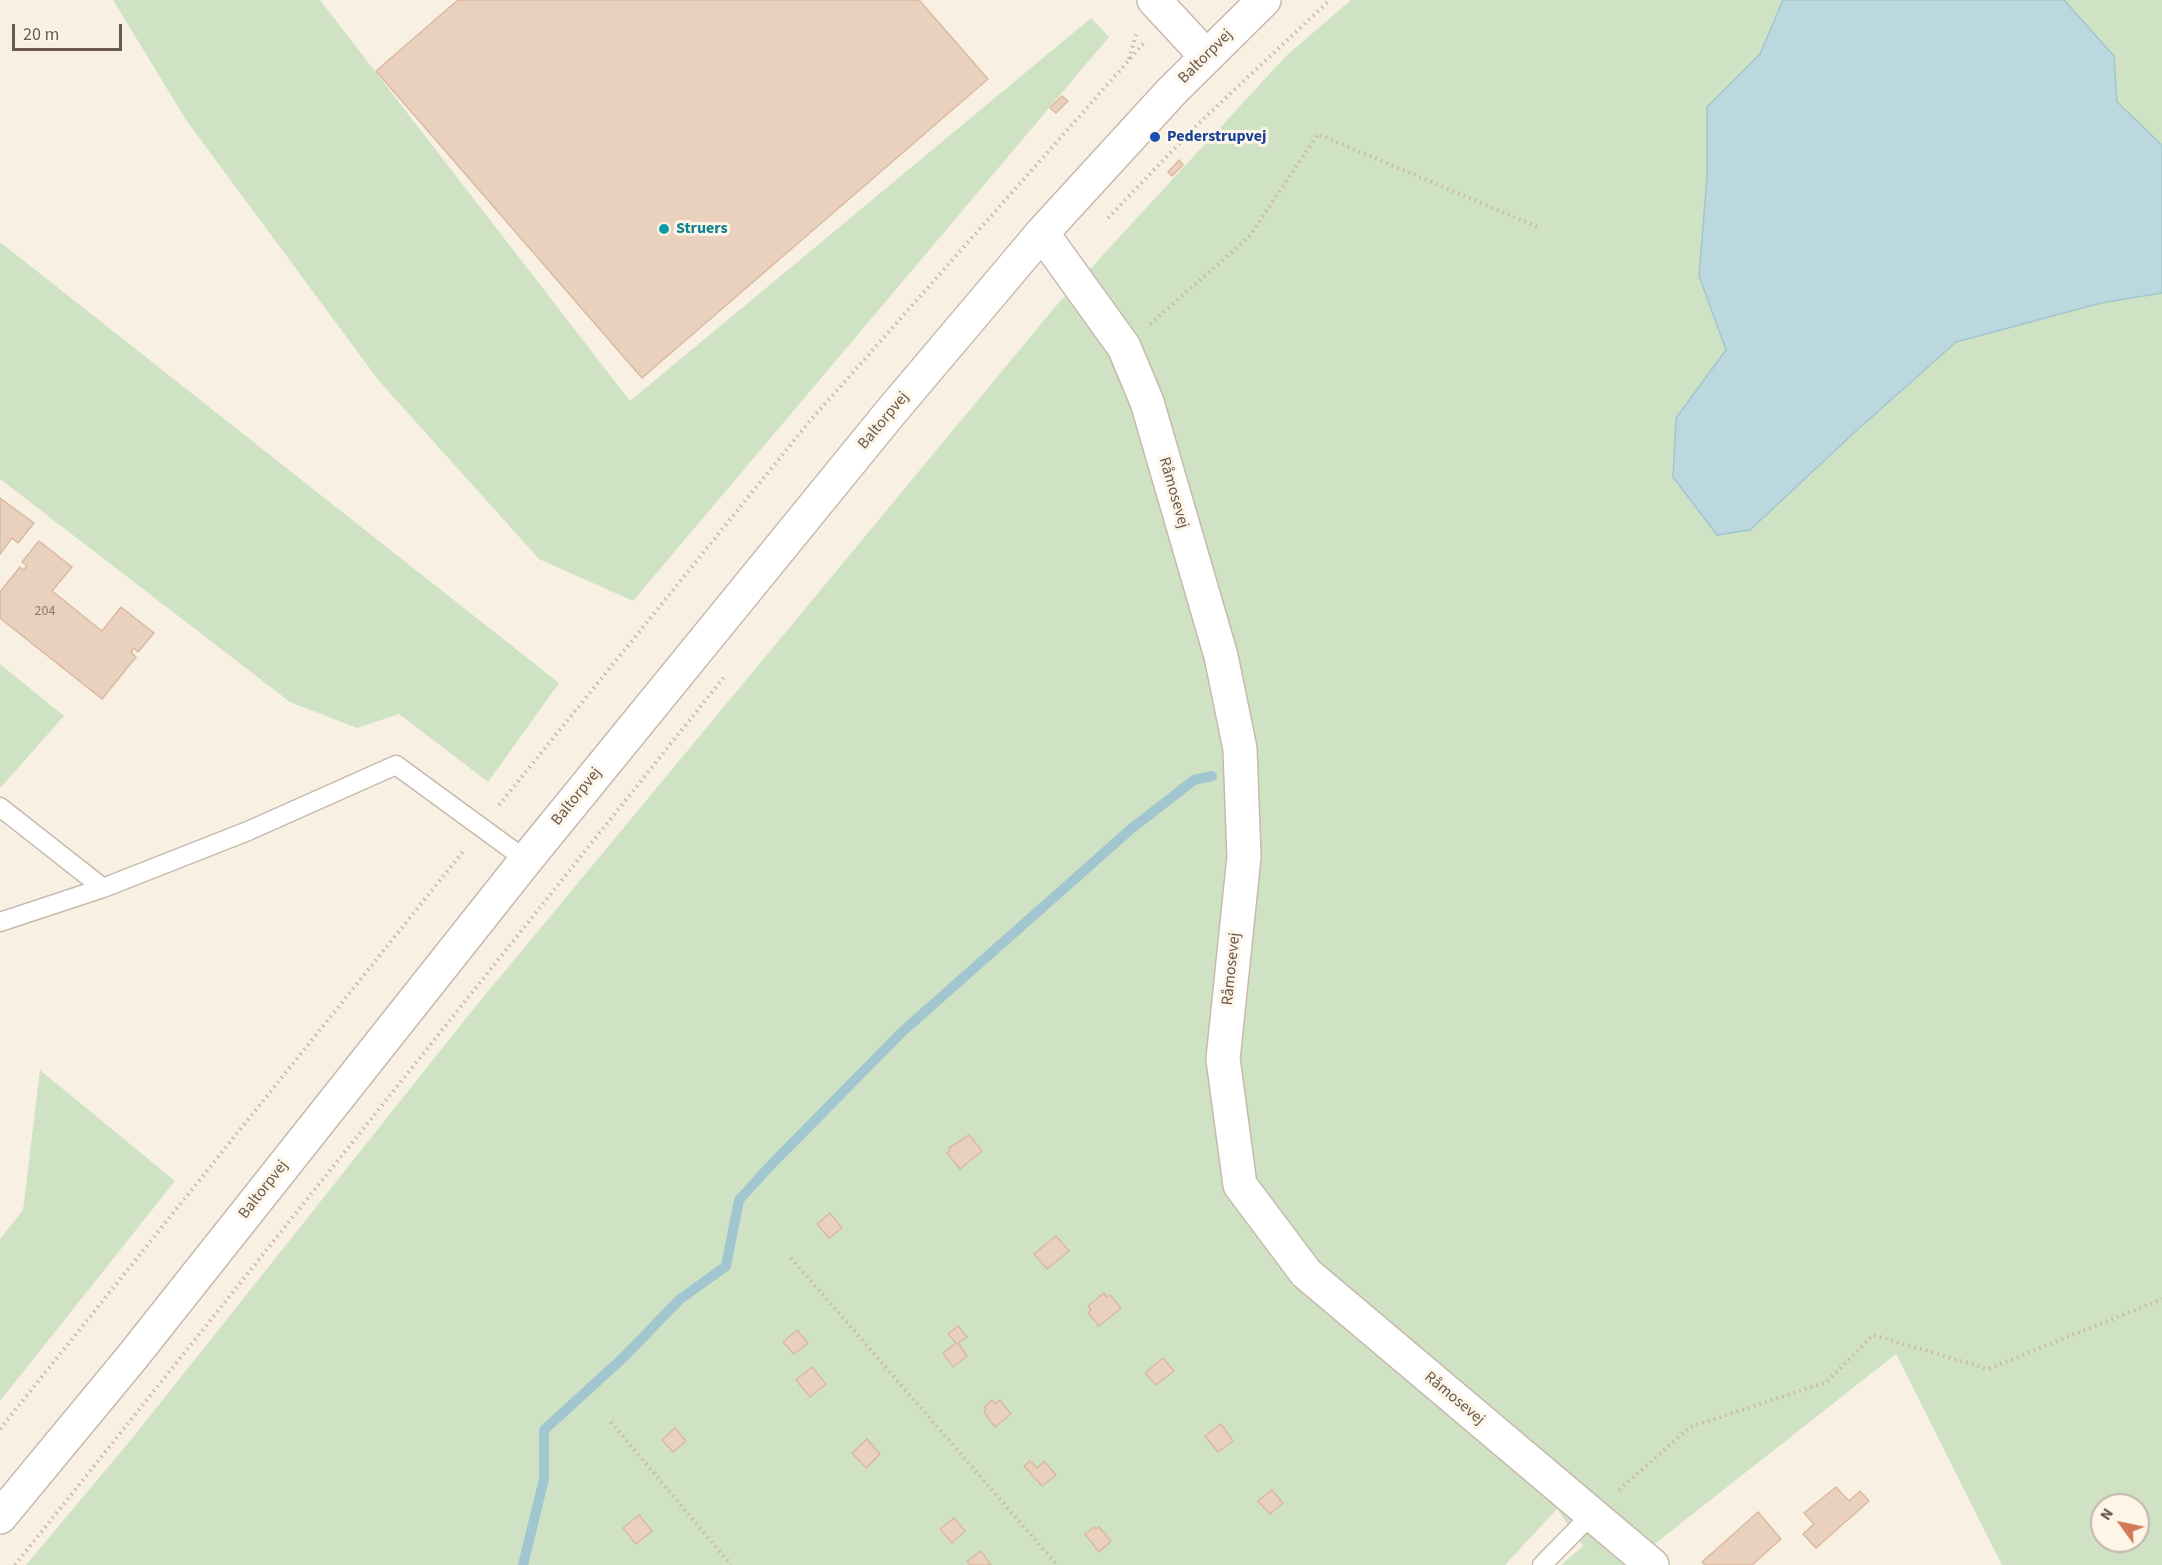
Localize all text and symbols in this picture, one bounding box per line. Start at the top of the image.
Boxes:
scale bar [15,12,124,50]
text: 20 m [23,22,59,47]
street label: Baltorpvej [1175,26,1237,88]
place label: Pederstrupvej [1167,127,1267,147]
marker: Pederstrupvej [1148,130,1162,144]
place label: Struers [676,219,728,239]
marker: Struers [657,222,671,236]
street label: Baltorpvej [854,388,914,454]
street label: Råmosevej [1154,455,1192,531]
house number: 204 [35,604,55,620]
street label: Baltorpvej [548,764,606,830]
street label: Råmosevej [1219,932,1245,1006]
street label: Baltorpvej [235,1157,293,1223]
street label: Råmosevej [1420,1368,1488,1430]
north arrow [2090,1493,2150,1553]
text: N [2094,1504,2119,1525]

